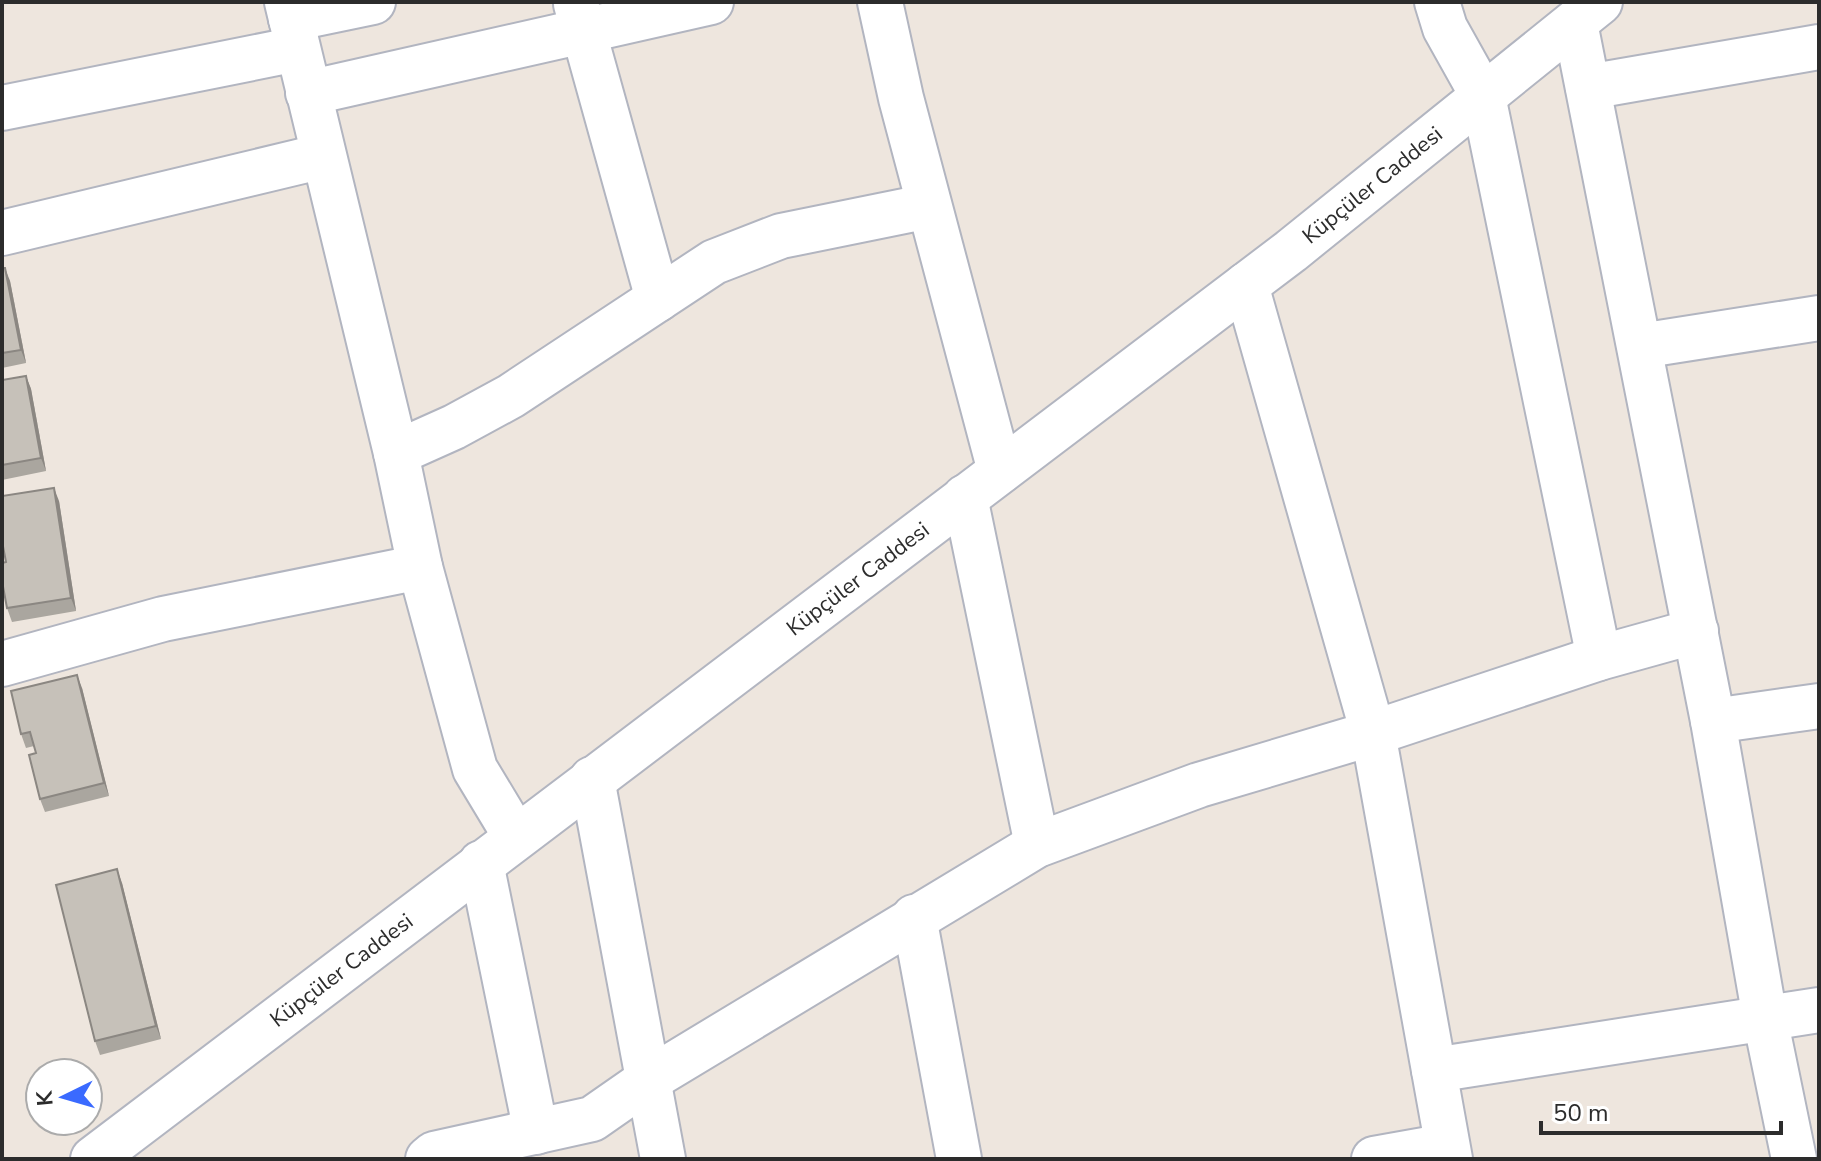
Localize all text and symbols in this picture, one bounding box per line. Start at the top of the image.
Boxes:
street label: Küpçüler Caddesi [1296,120,1449,251]
street label: Küpçüler Caddesi [780,515,936,643]
street label: Küpçüler Caddesi [264,907,419,1034]
north arrow [24,1057,104,1137]
scale bar [1541,1085,1781,1135]
text: K [29,1089,61,1107]
text: 50 m [1553,1097,1609,1129]

